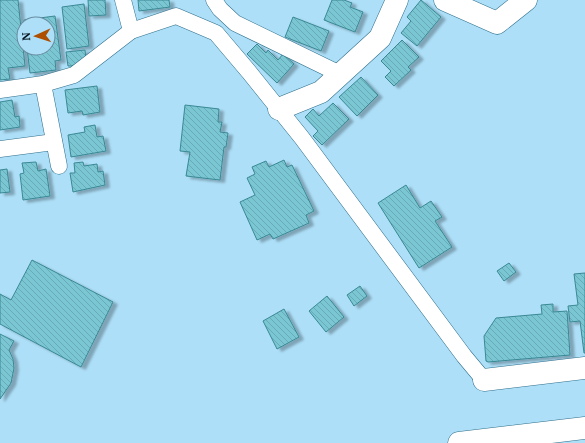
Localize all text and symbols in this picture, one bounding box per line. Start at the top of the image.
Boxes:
north arrow [16,16,56,56]
text: N [19,31,33,41]

